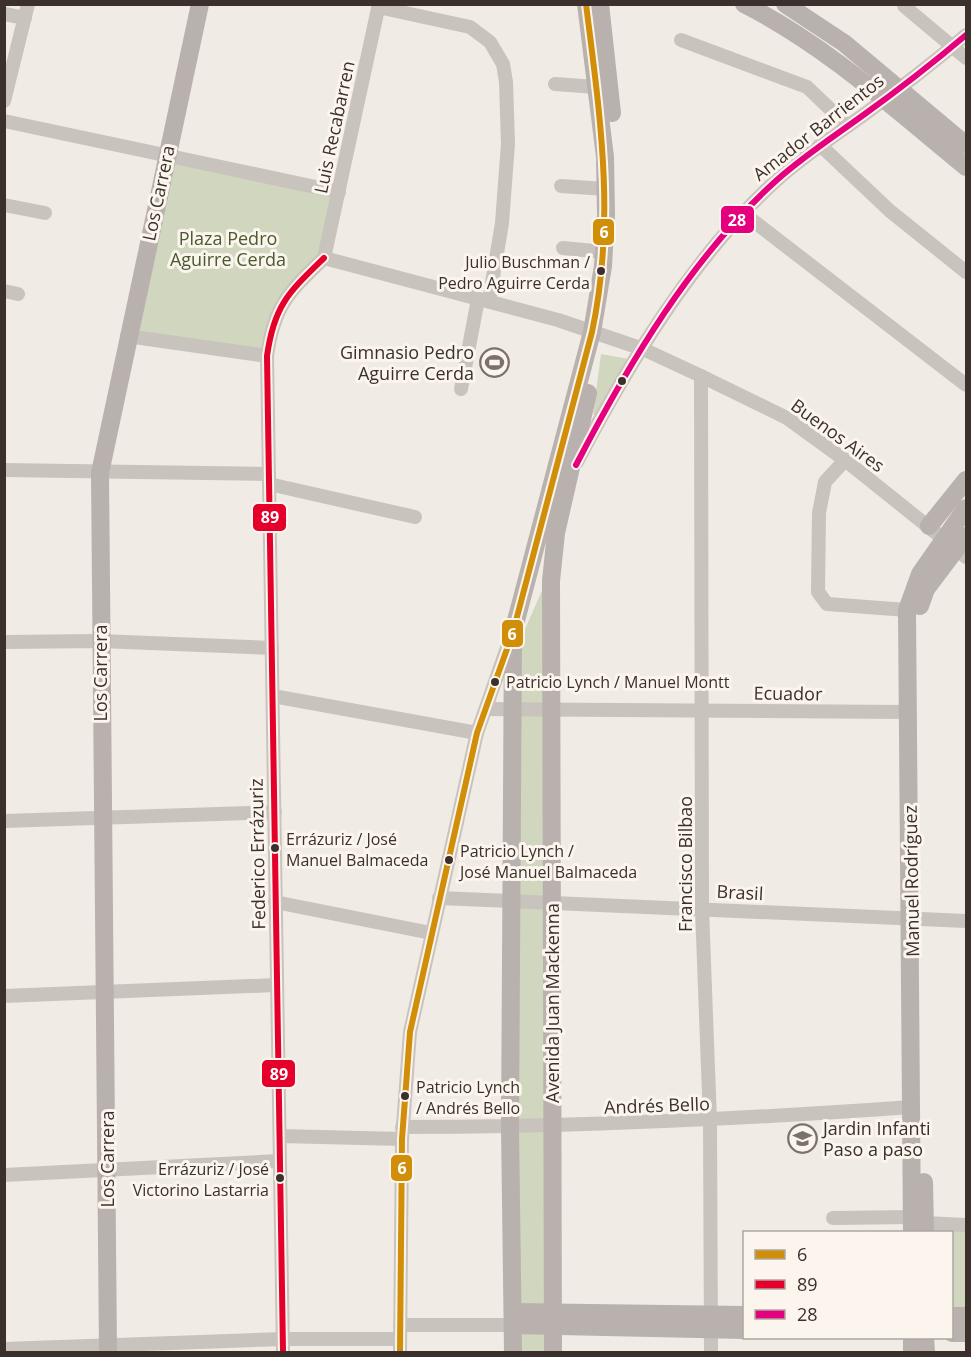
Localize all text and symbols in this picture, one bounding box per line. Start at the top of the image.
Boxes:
street label: Luis Recabarren [308,59,360,195]
street label: Amador Barrientos [748,68,888,186]
street label: Los Carrera [136,143,180,243]
line badge: 28 [720,205,755,234]
text: 28 [728,209,746,231]
line badge: 6 [592,218,615,246]
text: 6 [599,221,609,243]
park label: Plaza Pedro Aguirre Cerda [170,226,286,271]
place label: Julio Buschman / Pedro Aguirre Cerda [438,251,590,294]
marker: Julio Buschman / Pedro Aguirre Cerda [595,265,607,277]
place label: Gimnasio Pedro Aguirre Cerda [340,340,474,385]
sports icon: Gimnasio Pedro Aguirre Cerda [479,346,511,378]
unlabelled marker [616,375,628,387]
street label: Buenos Aires [787,393,889,477]
line badge: 89 [252,503,287,532]
text: 89 [261,506,279,528]
line badge: 6 [501,619,524,648]
text: 6 [507,623,517,645]
street label: Los Carrera [88,625,112,722]
place label: Patricio Lynch / Manuel Montt [506,671,730,693]
marker: Patricio Lynch / Manuel Montt [489,676,501,688]
street label: Ecuador [753,680,823,706]
street label: Federico Errázuriz [244,778,270,930]
street label: Francisco Bilbao [673,796,697,932]
street label: Manuel Rodríguez [898,805,924,957]
place label: Errázuriz / José Manuel Balmaceda [286,828,428,871]
place label: Patricio Lynch / José Manuel Balmaceda [458,840,637,883]
marker: Errázuriz / José Manuel Balmaceda [269,842,281,854]
marker: Patricio Lynch / José Manuel Balmaceda [443,854,455,866]
street label: Brasil [716,879,764,905]
street label: Avenida Juan Mackenna [540,903,564,1103]
line badge: 89 [261,1059,296,1088]
text: 89 [270,1063,288,1085]
place label: Patricio Lynch / Andrés Bello [416,1076,520,1119]
marker: Patricio Lynch / Andrés Bello [399,1090,411,1102]
street label: Andrés Bello [604,1091,710,1119]
street label: Los Carrera [95,1111,119,1208]
place label: Jardin Infanti Paso a paso [821,1116,931,1161]
school or university icon: Jardin Infanti Paso a paso [786,1122,818,1154]
line badge: 6 [390,1154,413,1182]
text: 6 [397,1157,407,1179]
place label: Errázuriz / José Victorino Lastarria [133,1158,269,1201]
marker: Errázuriz / José Victorino Lastarria [274,1172,286,1184]
legend [743,1231,953,1339]
text: 6 [797,1242,807,1266]
text: 89 [797,1272,818,1296]
text: 28 [797,1302,818,1326]

